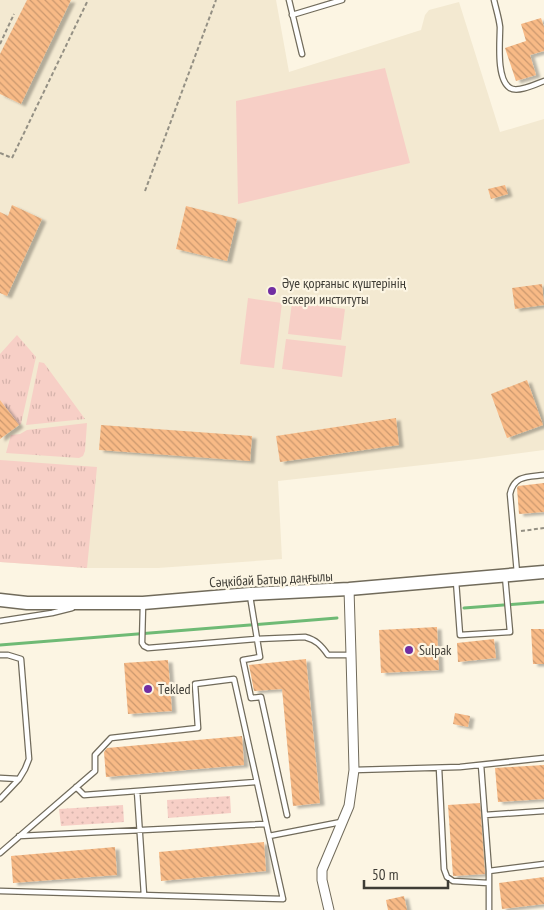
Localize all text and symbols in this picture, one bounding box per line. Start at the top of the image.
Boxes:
place label: Әуе қорғаныс күштерінің әскери институты [282,274,407,308]
marker: Әуе қорғаныс күштерінің әскери институты [266,285,278,297]
street label: Сәңкібай Батыр даңғылы [209,567,333,591]
place label: Sulpak [419,641,452,659]
marker: Sulpak [403,644,415,656]
place label: Тekled [158,680,191,698]
marker: Тekled [142,683,154,695]
scale bar [364,858,448,890]
text: 50 m [372,865,398,884]

